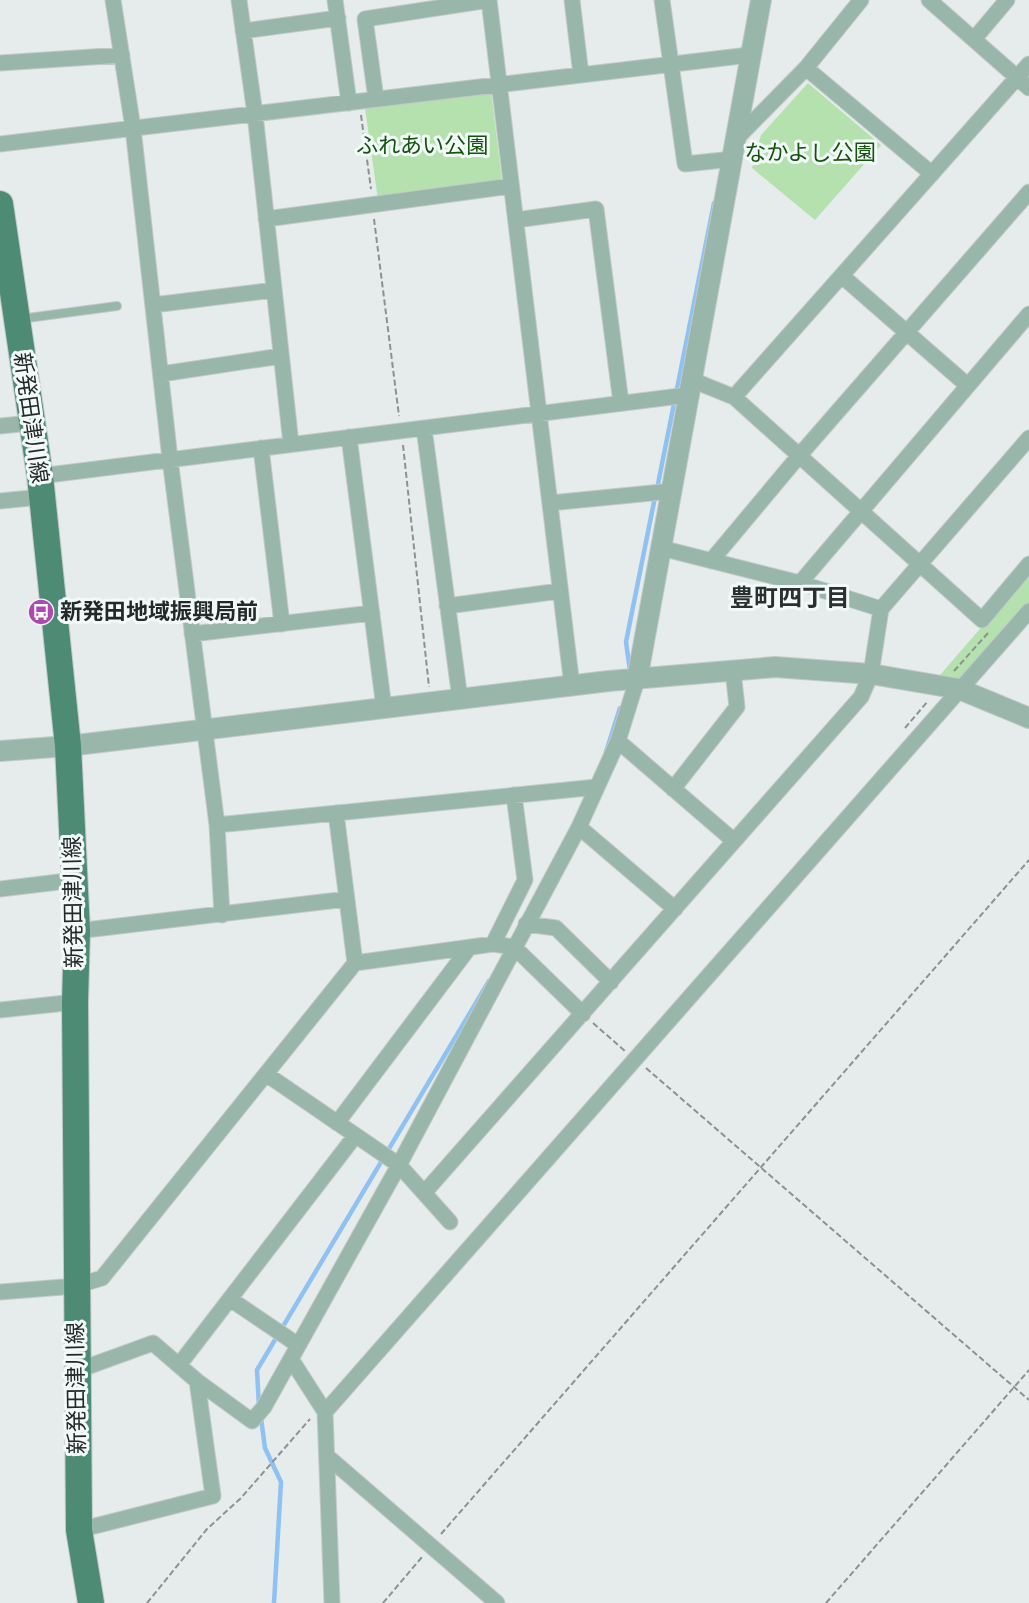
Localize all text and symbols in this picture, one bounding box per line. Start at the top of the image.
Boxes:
park label: ふれあい公園 [356,133,488,160]
park label: なかよし公園 [745,140,875,167]
street label: 新発田津川線 [7,351,53,485]
district label: 豊町四丁目 [730,584,850,613]
bus stop icon: 新発田地域振興局前 [26,597,56,627]
place label: 新発田地域振興局前 [60,599,258,626]
street label: 新発田津川線 [59,836,89,968]
street label: 新発田津川線 [62,1322,92,1454]

